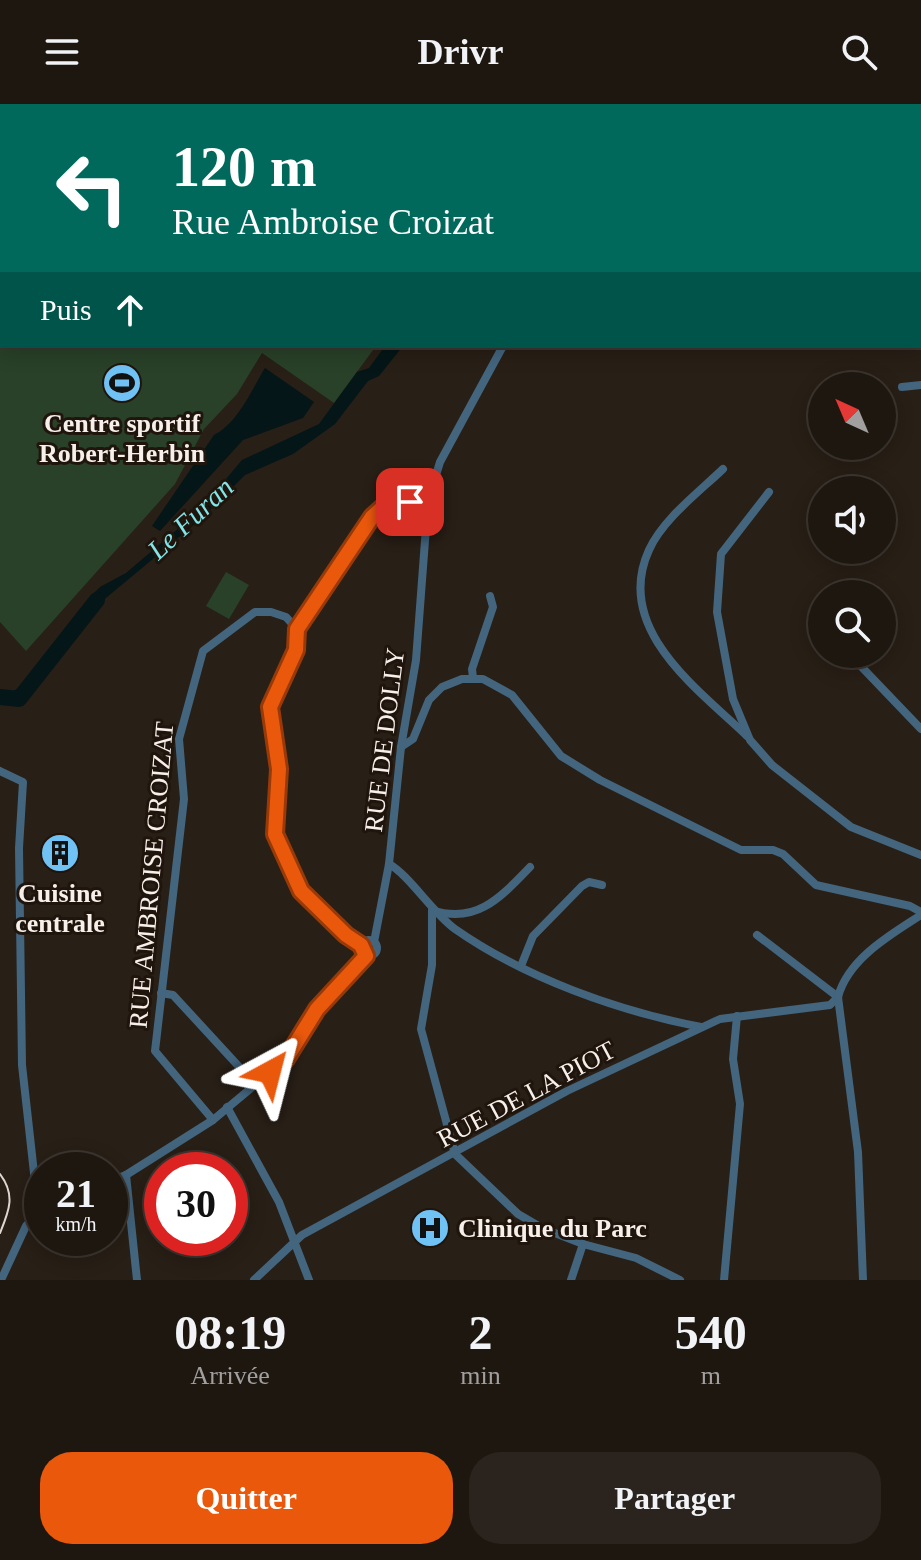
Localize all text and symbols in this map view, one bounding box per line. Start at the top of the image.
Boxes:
icon: menu [40,30,84,74]
icon: search [837,30,881,74]
text: Drivr [418,32,503,72]
icon: left [40,136,144,240]
text: 120 m [172,136,317,198]
text: Rue Ambroise Croizat [172,202,494,242]
icon: ahead [108,288,152,332]
text: Puis [40,293,92,326]
sports icon: Centre sportif Robert-Herbin [101,362,143,404]
north arrow [808,372,896,460]
map controls [808,372,896,668]
place label: Centre sportif Robert-Herbin [39,409,206,468]
pin [376,468,444,536]
water label: Le Furan [141,471,239,566]
button: sound [808,476,896,564]
icon: arrive [388,480,432,524]
button: search [808,580,896,668]
street label: RUE DE DOLLY [359,646,410,834]
street label: RUE AMBROISE CROIZAT [124,720,179,1030]
building icon: Cuisine centrale [39,832,81,874]
place label: Cuisine centrale [15,879,105,938]
position arrow [228,1030,312,1114]
street label: RUE DE LA PIOT [432,1035,620,1154]
speed limit sign: 30 [144,1152,248,1256]
text: 21 [56,1171,96,1216]
hospital icon: Clinique du Parc [409,1207,451,1249]
text: km/h [55,1213,97,1235]
place label: Clinique du Parc [458,1214,647,1243]
text: 08:19 [174,1306,286,1359]
text: 2 [468,1306,492,1359]
text: 540 [675,1306,747,1359]
text: Arrivée [190,1361,270,1390]
text: min [460,1361,501,1390]
text: m [701,1361,721,1390]
button: Quitter [40,1452,453,1544]
button: Partager [469,1452,881,1544]

